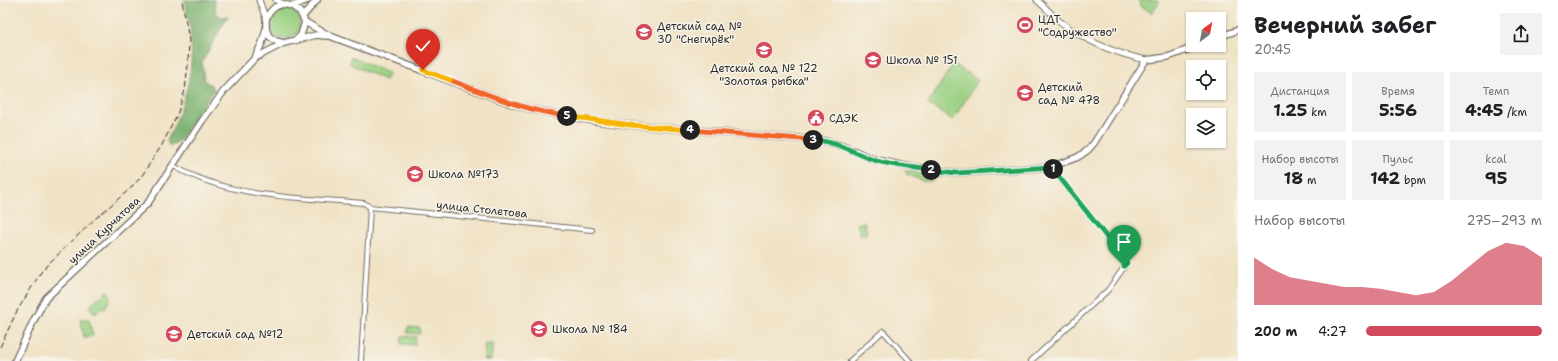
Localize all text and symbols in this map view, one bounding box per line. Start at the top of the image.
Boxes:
text: Вечерний забег [1254,11,1436,40]
place label: ЦДТ "Содружество" [1038,12,1117,40]
north arrow [1186,12,1226,52]
map controls [1186,12,1226,148]
button: share [1500,13,1542,55]
sports icon: ЦДТ "Содружество" [1015,15,1035,35]
place label: Детский сад № 30 "Снегирёк" [657,19,742,47]
school or university icon: Детский сад № 30 "Снегирёк" [634,22,654,42]
pin [406,29,440,70]
icon: check [412,35,434,57]
school or university icon: Детский сад № 122 "Золотая рыбка" [754,40,774,60]
text: 20:45 [1254,41,1291,58]
school or university icon: Школа № 151 [863,50,883,70]
place label: Школа № 151 [886,53,958,68]
button: locate [1186,60,1226,100]
place label: Детский сад № 122 "Золотая рыбка" [710,61,818,89]
place label: Детский сад № 478 [1038,80,1100,108]
school or university icon: Детский сад № 478 [1015,83,1035,103]
text: Дистанция [1270,84,1330,99]
text: Время [1381,84,1415,99]
text: Темп [1483,84,1509,99]
text: 1.25 [1273,99,1307,121]
text: 5:56 [1379,99,1417,121]
text: 4:45 [1465,99,1504,121]
text: km [1307,105,1327,120]
text: /km [1504,105,1527,120]
pin: 5 [557,106,577,126]
text: 5 [564,108,570,123]
public building icon: СДЭК [806,108,826,128]
button: layers [1186,108,1226,148]
place label: СДЭК [829,111,858,126]
pin: 4 [680,120,700,140]
text: 4 [686,122,694,137]
pin: 3 [803,130,823,150]
text: 3 [809,132,817,147]
text: Набор высоты [1261,152,1339,167]
text: Пульс [1383,152,1413,167]
text: kcal [1485,152,1507,167]
pin: 1 [1043,159,1063,179]
pin: 2 [921,160,941,180]
text: 1 [1050,161,1056,176]
text: 2 [927,162,935,177]
school or university icon: Школа №173 [405,164,425,184]
place label: Школа №173 [428,167,499,182]
text: 18 [1284,167,1303,189]
text: 142 [1370,167,1400,189]
text: 95 [1485,167,1507,189]
text: m [1303,173,1316,188]
text: bpm [1400,173,1426,188]
street label: улица Курчатова [65,193,144,267]
street label: улица Столетова [436,197,528,222]
text: Набор высоты [1254,212,1345,229]
text: 275–293 m [1467,212,1542,229]
pin [1107,225,1141,266]
icon: arrive [1113,231,1135,253]
school or university icon: Школа № 184 [529,319,549,339]
place label: Школа № 184 [552,322,628,337]
text: 200 m [1254,323,1297,340]
text: 4:27 [1318,323,1347,340]
school or university icon: Детский сад №12 [164,324,184,344]
place label: Детский сад №12 [187,327,284,342]

